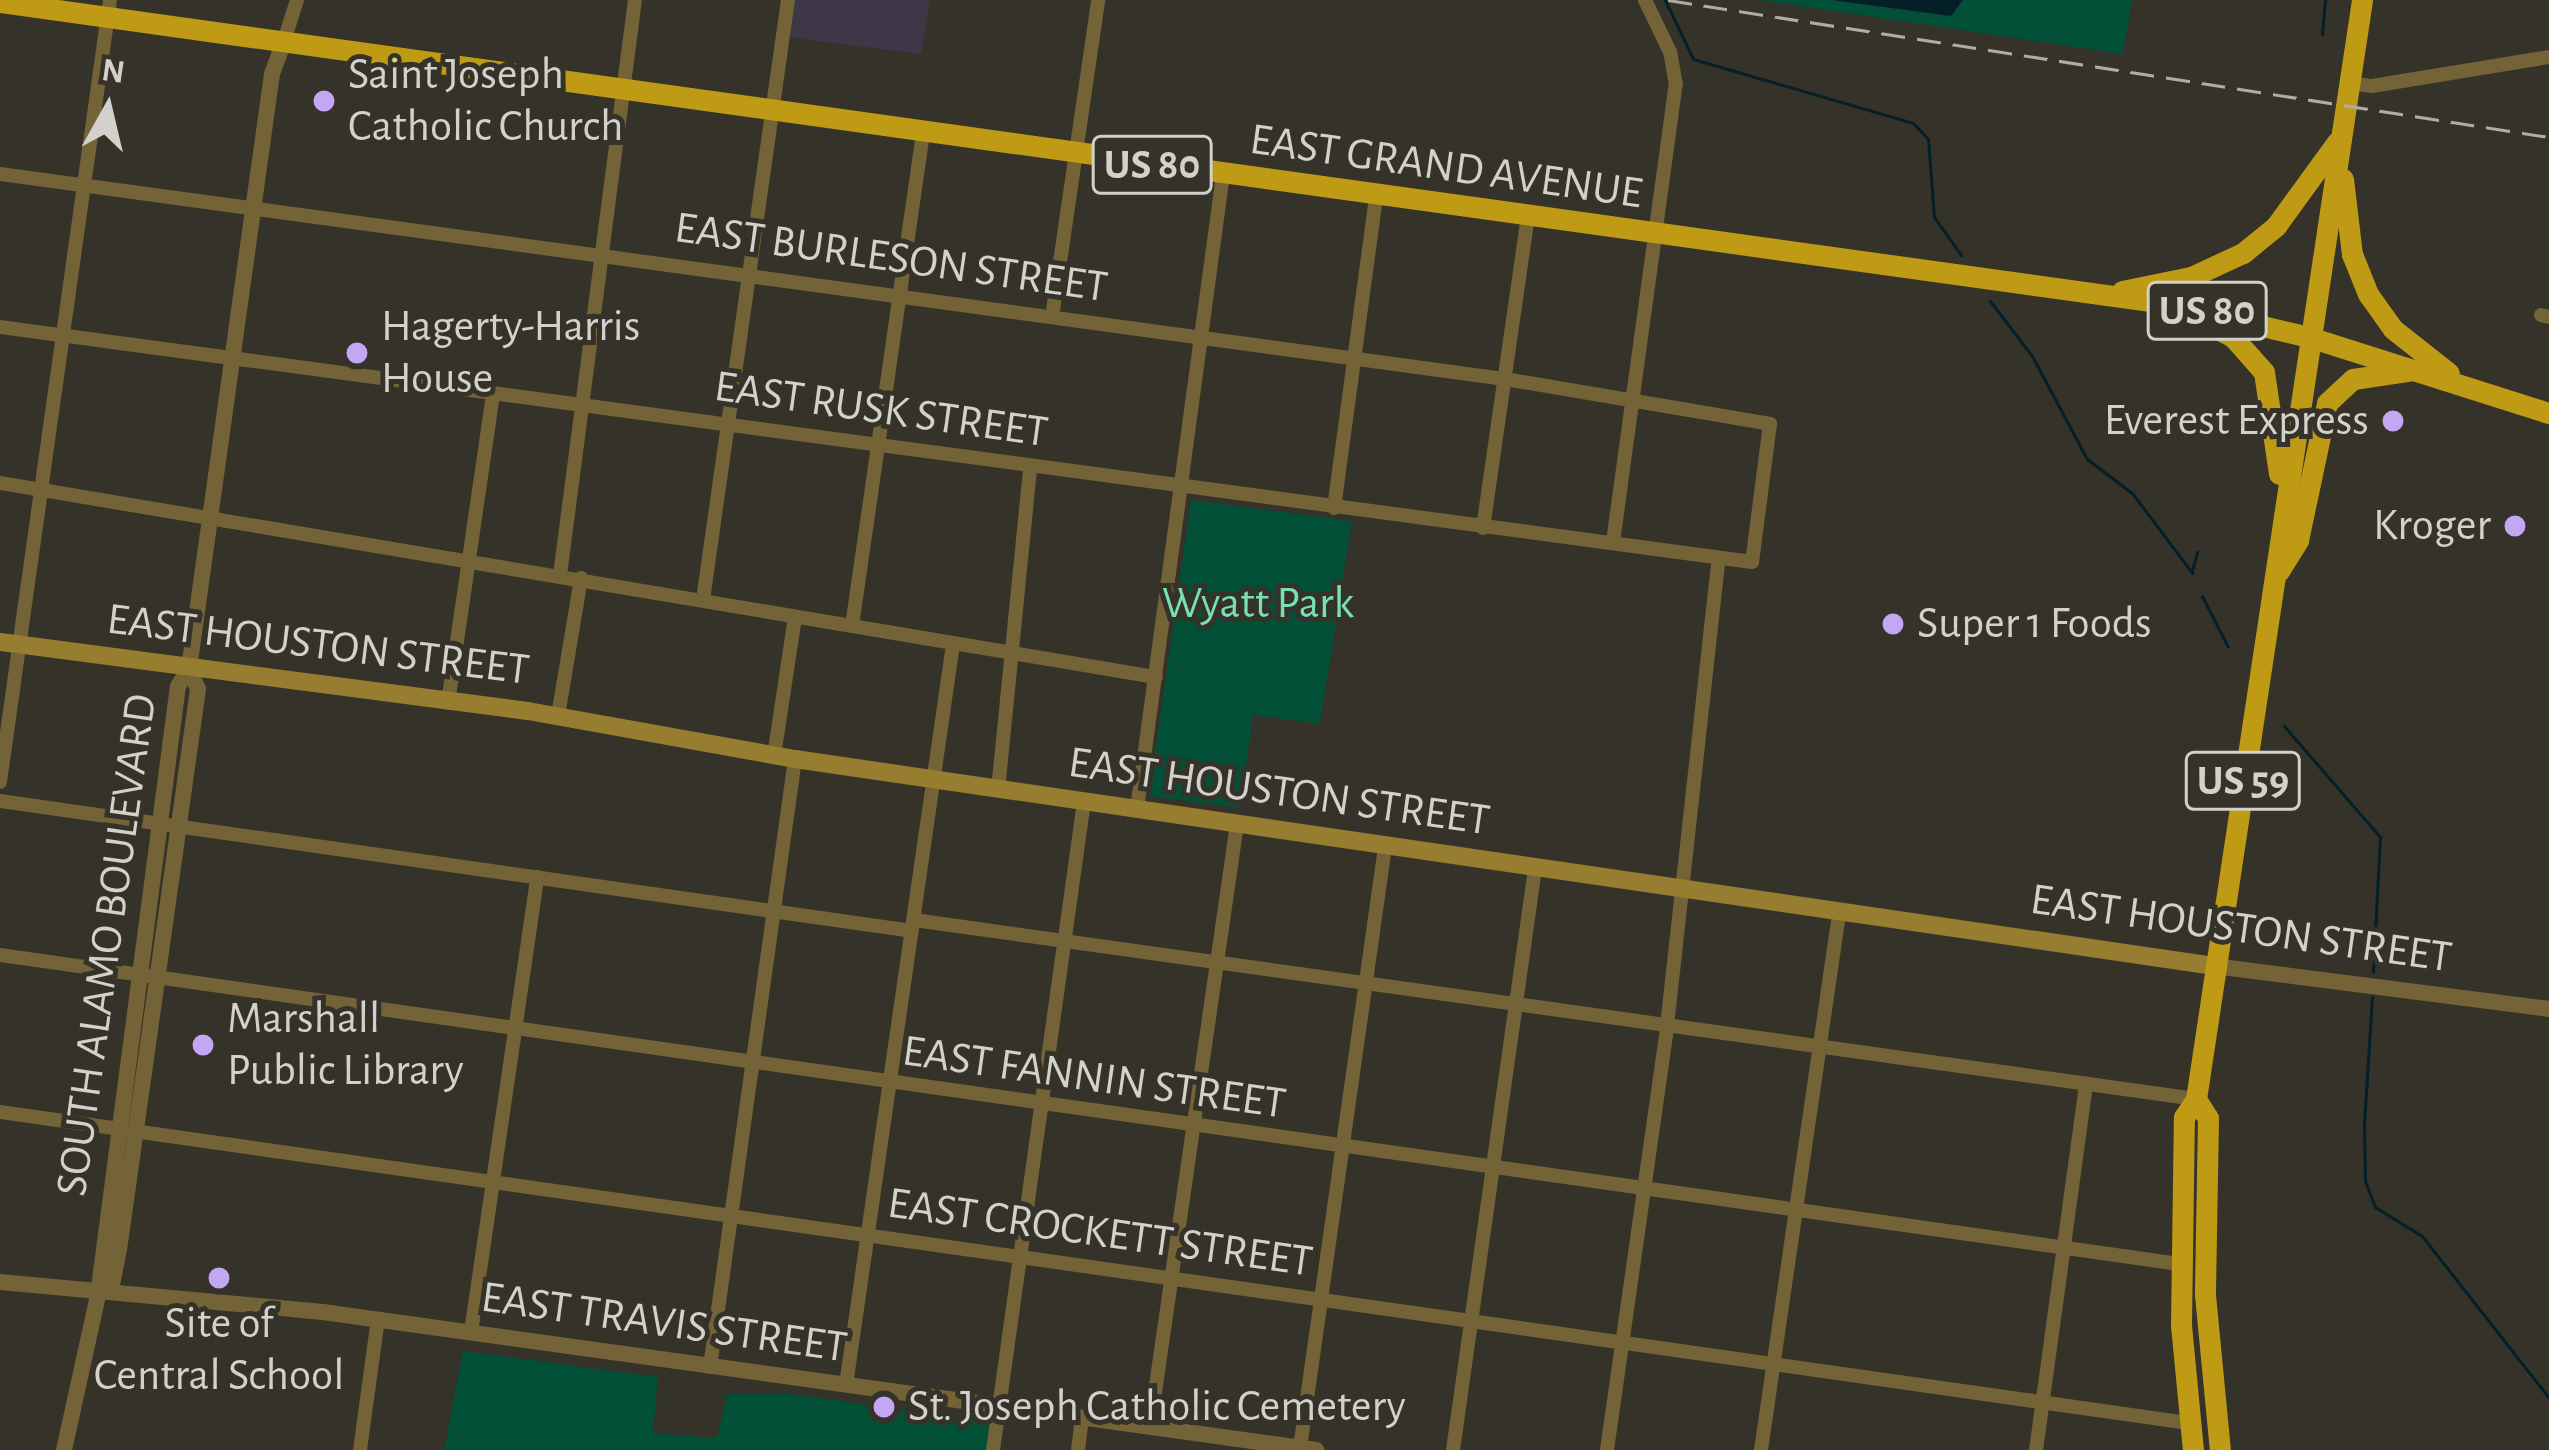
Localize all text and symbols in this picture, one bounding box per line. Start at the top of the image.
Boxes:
north arrow [48,48,168,168]
place label: Saint Joseph Catholic Church [348,48,623,154]
text: N [99,54,127,90]
marker: Saint Joseph Catholic Church [311,88,337,114]
street label: EAST GRAND AVENUE [1246,113,1646,221]
road number: US 80 [1089,129,1215,201]
street label: EAST BURLESON STREET [671,201,1111,315]
road number: US 80 [2144,275,2270,347]
place label: Hagerty-Harris House [381,300,640,406]
marker: Hagerty-Harris House [344,340,370,366]
street label: EAST RUSK STREET [711,360,1051,460]
place label: Everest Express [2104,394,2369,448]
marker: Everest Express [2380,408,2406,434]
place label: Kroger [2373,499,2491,553]
marker: Kroger [2502,513,2528,539]
park label: Wyatt Park [1162,577,1354,631]
street label: EAST HOUSTON STREET [104,592,532,698]
place label: Super 1 Foods [1917,597,2152,651]
marker: Super 1 Foods [1880,611,1906,637]
street label: SOUTH ALAMO BOULEVARD [45,691,169,1199]
street label: EAST HOUSTON STREET [1065,736,1493,848]
road number: US 59 [2183,745,2303,817]
street label: EAST HOUSTON STREET [2027,873,2455,985]
place label: Marshall Public Library [227,992,464,1098]
street label: EAST FANNIN STREET [899,1024,1289,1132]
marker: Marshall Public Library [190,1032,216,1058]
street label: EAST CROCKETT STREET [884,1176,1316,1290]
marker: Site of Central School [206,1265,232,1291]
street label: EAST TRAVIS STREET [478,1271,850,1375]
place label: Site of Central School [94,1297,344,1403]
place label: St. Joseph Catholic Cemetery [908,1380,1406,1434]
marker: St. Joseph Catholic Cemetery [871,1394,897,1420]

